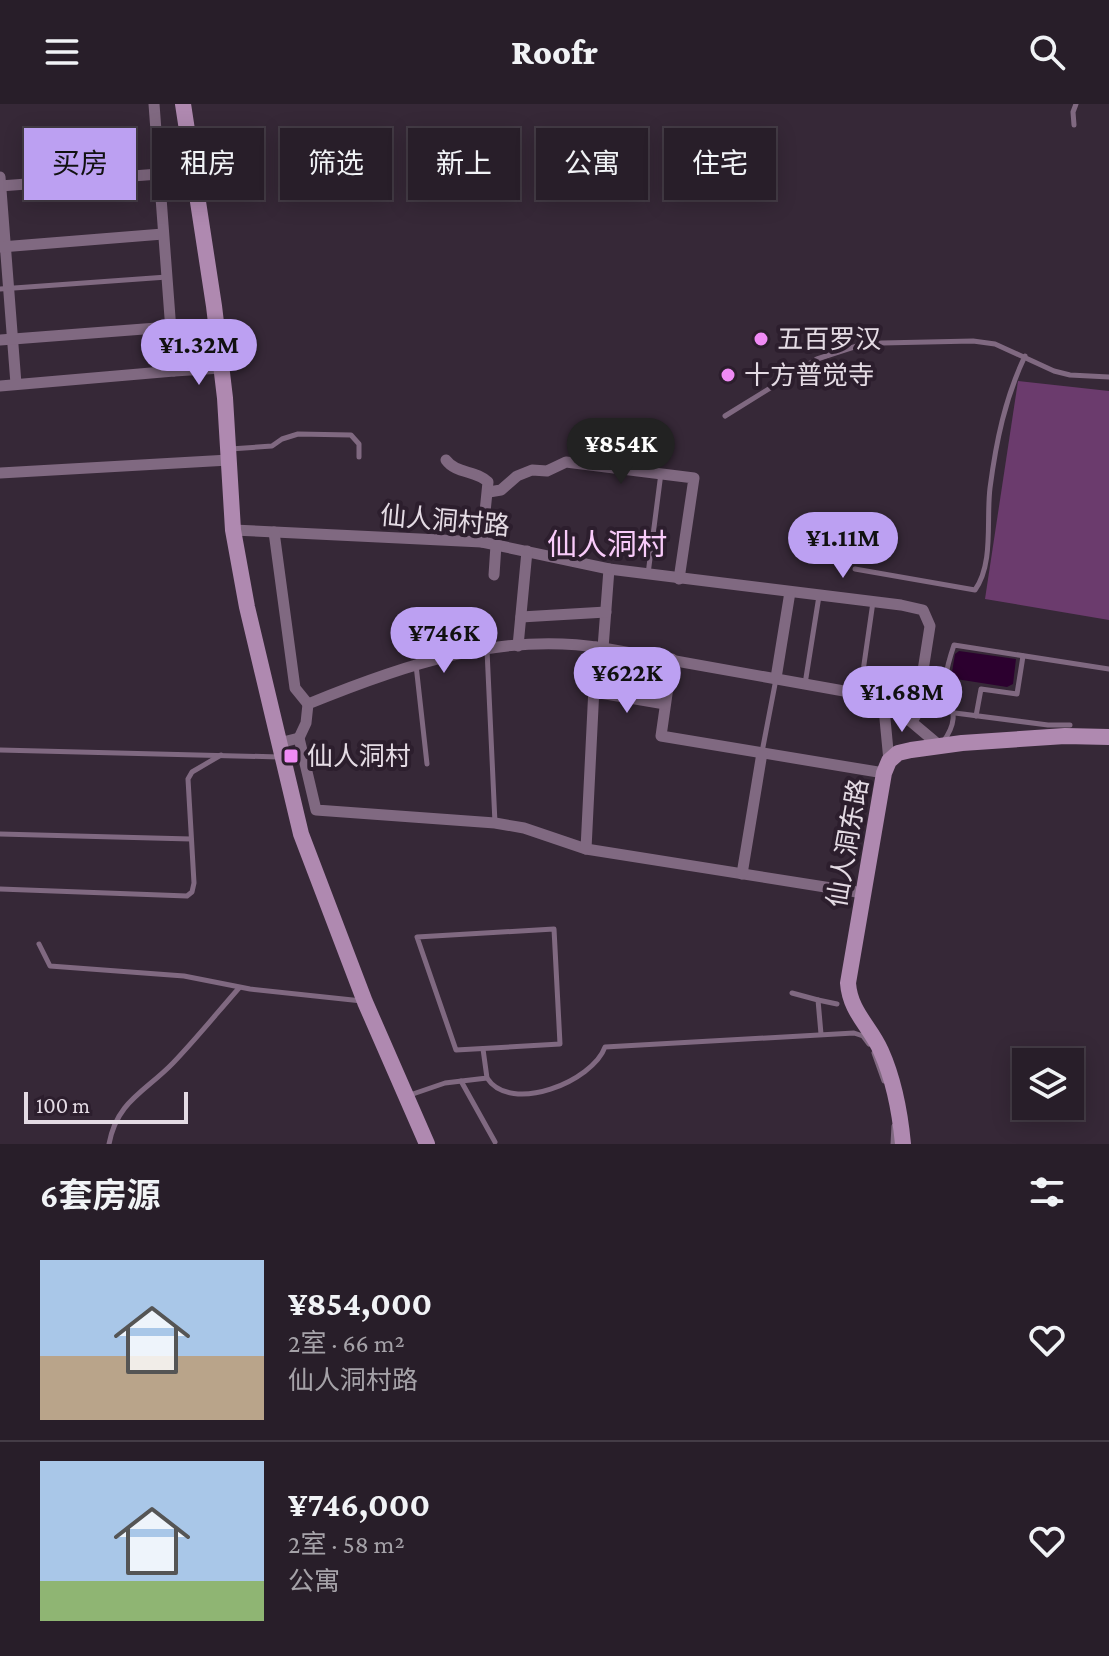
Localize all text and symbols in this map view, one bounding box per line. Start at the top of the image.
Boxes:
icon: menu [40,30,84,74]
icon: search [1025,30,1069,74]
text: Roofr [511,32,598,72]
chip: 买房 [24,128,136,200]
chip: 租房 [152,128,264,200]
chip: 筛选 [280,128,392,200]
chip: 新上 [408,128,520,200]
chip: 公寓 [536,128,648,200]
chip: 住宅 [664,128,776,200]
pin: ¥1.32M [134,319,264,387]
place label: 五百罗汉 [777,325,881,354]
text: ¥1.32M [159,330,239,359]
marker: 五百罗汉 [752,330,770,348]
place label: 十方普觉寺 [744,361,874,390]
marker: 十方普觉寺 [719,366,737,384]
pin: ¥854K [565,418,677,486]
text: ¥854K [585,429,657,458]
street label: 仙人洞村路 [379,501,511,541]
pin: ¥1.11M [778,512,908,580]
text: ¥1.11M [806,523,880,552]
district label: 仙人洞村 [547,528,667,561]
pin: ¥746K [388,607,500,675]
text: ¥746K [408,618,480,647]
pin: ¥622K [571,647,683,715]
text: ¥622K [592,658,662,687]
pin: ¥1.68M [837,666,967,734]
text: ¥1.68M [860,677,944,706]
place label: 仙人洞村 [307,742,411,771]
marker: 仙人洞村 [282,747,300,765]
street label: 仙人洞东路 [822,776,874,910]
map controls [1012,1048,1084,1120]
button: layers [1012,1048,1084,1120]
scale bar [24,1088,188,1124]
text: 100 m [36,1093,90,1118]
icon: filters [1025,1170,1069,1214]
text: 6套房源 [40,1177,161,1214]
text: ¥854,000 [288,1285,432,1322]
icon: home [104,1292,200,1388]
icon: heart [1025,1318,1069,1362]
text: 2室 · 66 m² [288,1329,405,1358]
text: 仙人洞村路 [288,1366,418,1395]
text: ¥746,000 [288,1486,430,1523]
icon: home [104,1493,200,1589]
icon: heart [1025,1519,1069,1563]
text: 2室 · 58 m² [288,1530,405,1559]
text: 公寓 [288,1567,340,1596]

